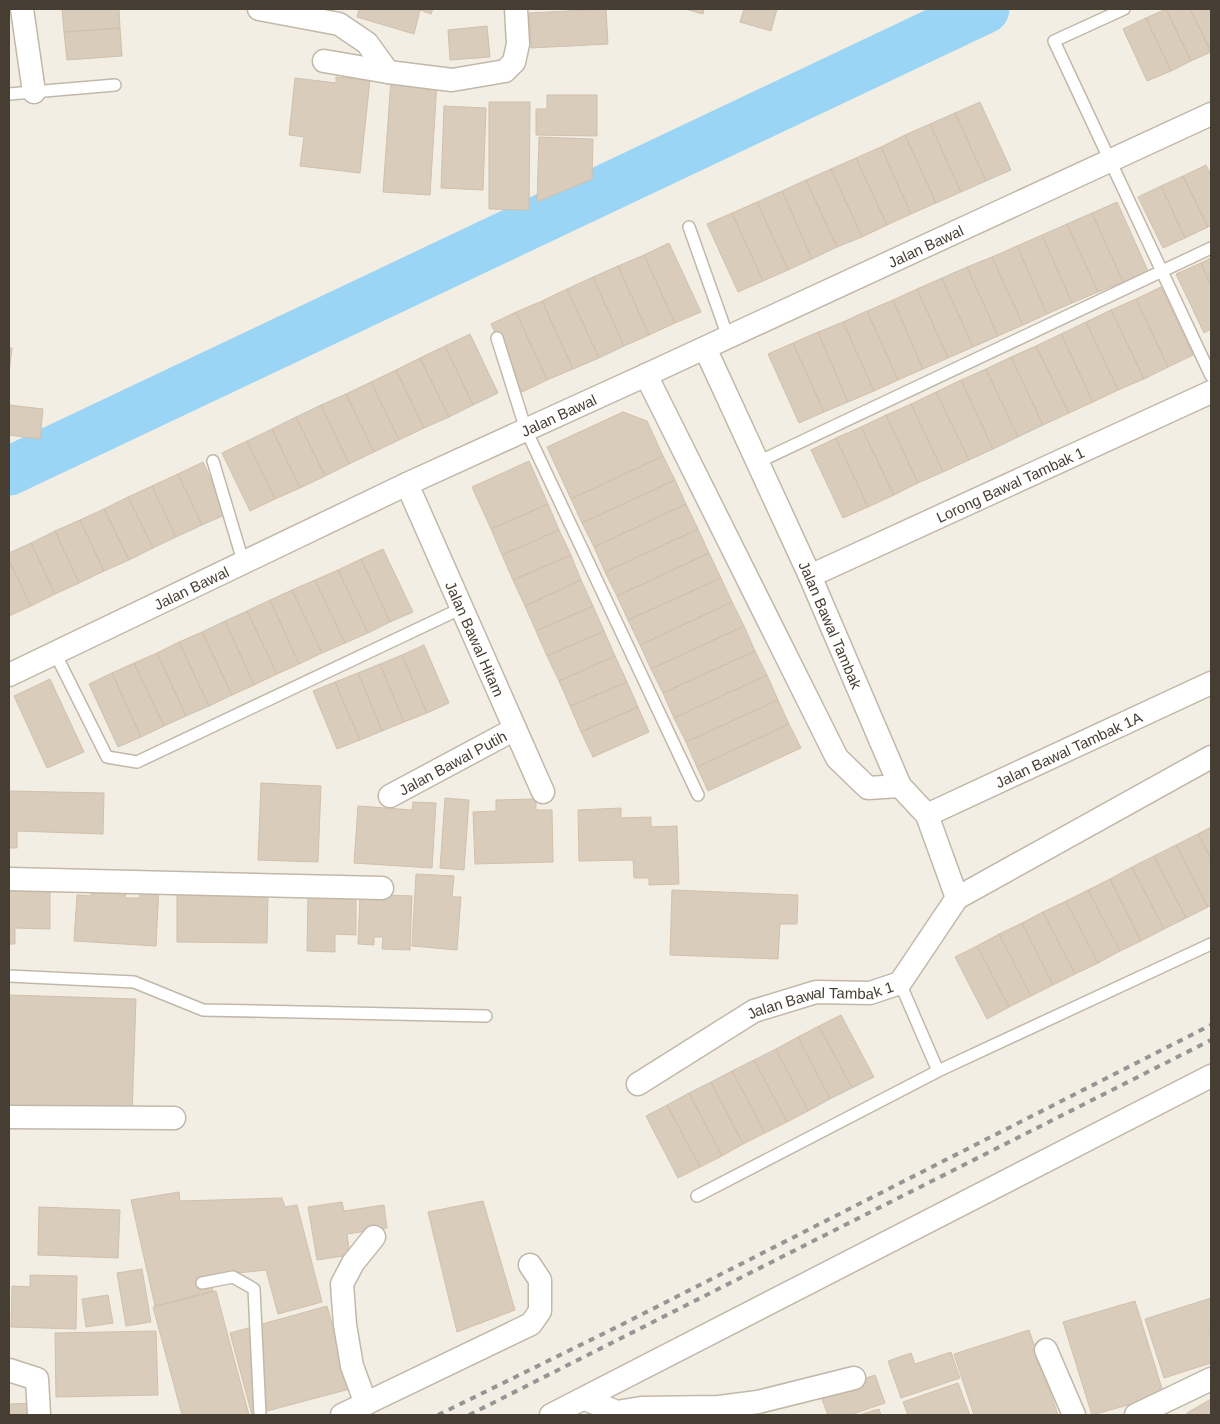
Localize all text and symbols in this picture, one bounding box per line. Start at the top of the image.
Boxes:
street label: Jalan Bawal [885,221,966,271]
street label: Jalan Bawal [518,390,599,439]
street label: Lorong Bawal Tambak 1 [933,443,1087,525]
street label: Jalan Bawal Tambak [796,558,866,692]
street label: Jalan Bawal [151,562,231,613]
street label: Jalan Bawal Hitam [442,578,508,699]
street label: Jalan Bawal Tambak 1A [992,708,1145,791]
street label: Jalan Bawal Putih [396,727,509,798]
street label: Jalan Bawal Tambak 1 [744,977,895,1022]

